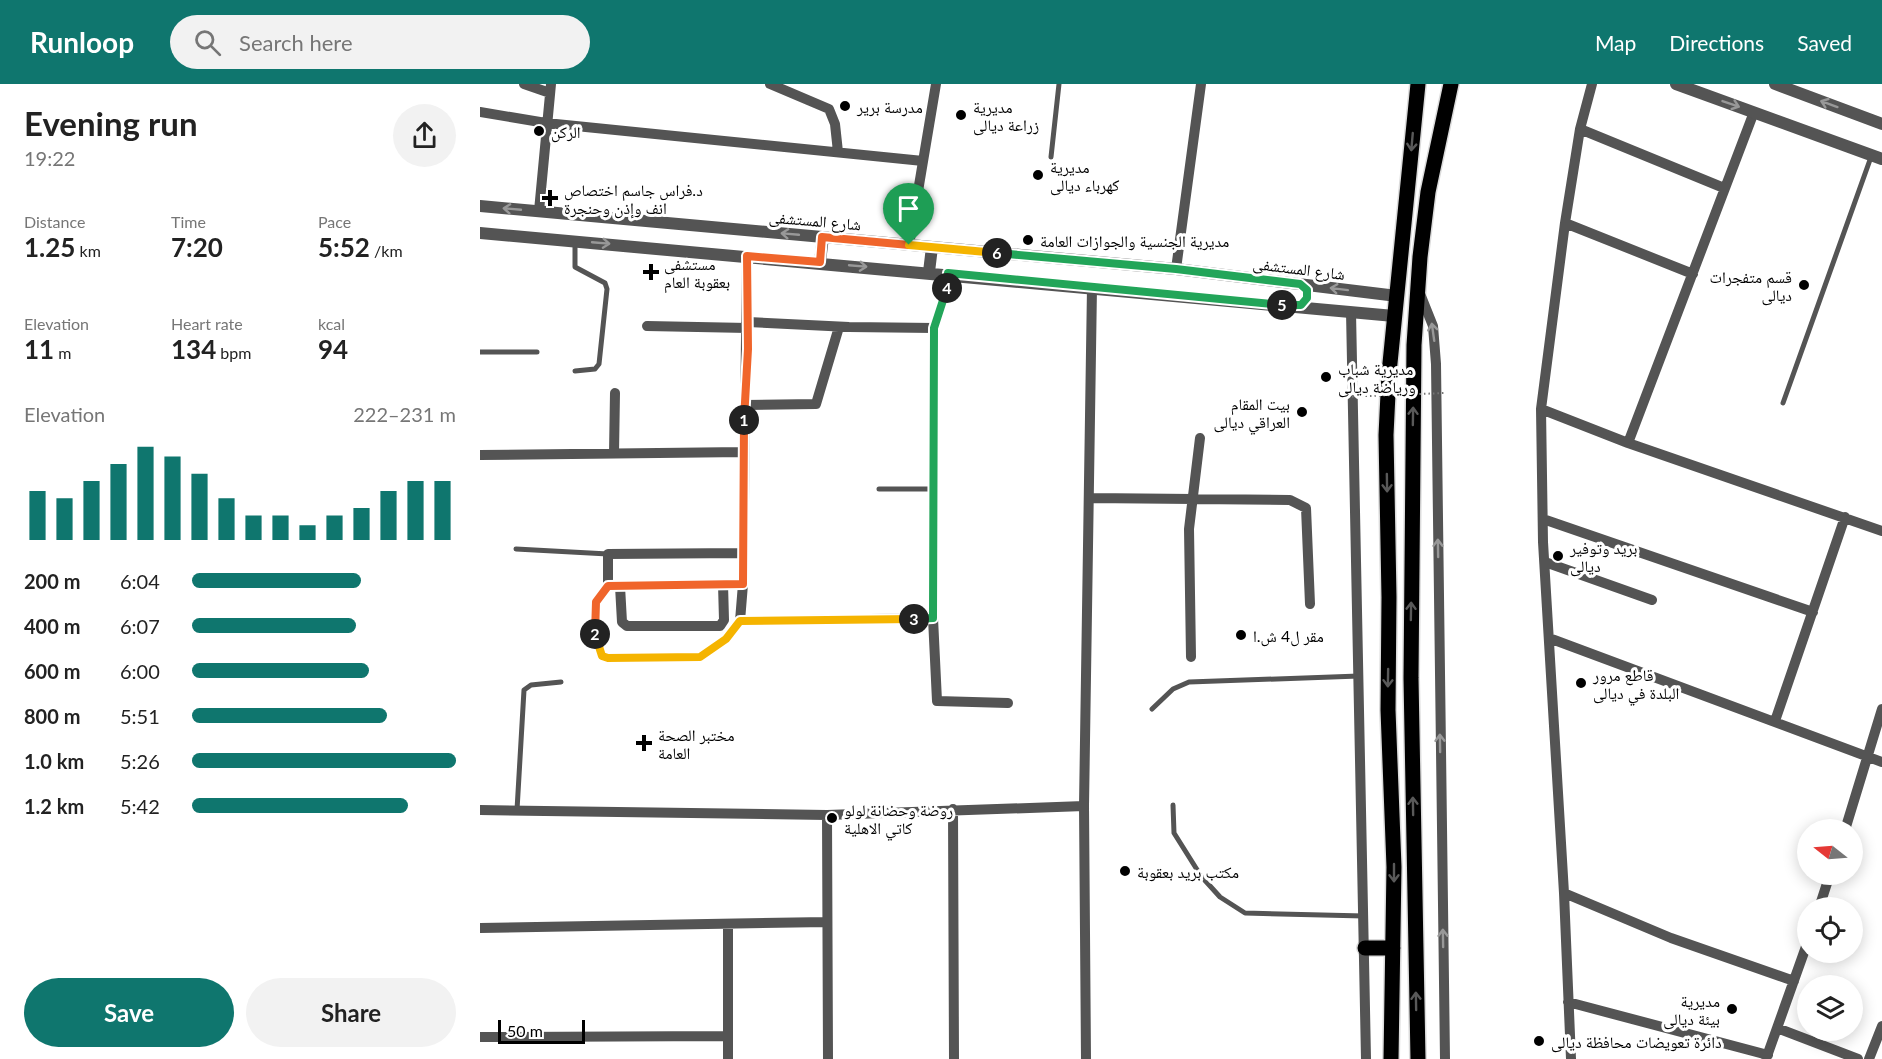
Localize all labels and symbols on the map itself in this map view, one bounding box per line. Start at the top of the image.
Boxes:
place label: مدرسة برير [856,97,923,117]
place label: مديرية زراعة ديالى [973,97,1039,136]
one-way arrow [1820,98,1838,109]
marker: مدرسة برير [838,99,852,113]
one-way arrow [1721,99,1740,110]
marker: مديرية زراعة ديالى [954,108,968,122]
place label: الركن [551,122,581,143]
marker: الركن [532,124,546,138]
one-way arrow [1407,132,1418,152]
place label: مديرية كهرباء ديالى [1050,157,1120,196]
marker: مديرية كهرباء ديالى [1031,168,1045,182]
place label: د.فراس جاسم اختصاص انف وإذن وحنجرة [564,180,703,219]
pin [883,183,934,245]
marker: د.فراس جاسم اختصاص انف وإذن وحنجرة [541,189,559,207]
one-way arrow [503,203,523,214]
street label: شارع المستشفى [768,207,862,235]
one-way arrow [781,228,801,239]
place label: مديرية الجنسية والجوازات العامة [1040,231,1229,251]
marker: مديرية الجنسية والجوازات العامة [1021,233,1035,247]
one-way arrow [591,238,611,249]
pin: 6 [982,238,1012,268]
street label: شارع المستشفى [1252,253,1346,285]
place label: مستشفى بعقوبة العام [664,254,730,293]
one-way arrow [848,260,868,271]
marker: مستشفى بعقوبة العام [642,263,660,281]
place label: قسم متفجرات ديالى [1710,267,1792,306]
pin: 4 [932,273,962,303]
marker: قسم متفجرات ديالى [1797,278,1811,292]
one-way arrow [1330,283,1350,294]
pin: 5 [1267,290,1297,320]
one-way arrow [1427,322,1438,342]
place label: مديرية شباب ورياضة ديالى [1338,359,1416,398]
marker: مديرية شباب ورياضة ديالى [1319,370,1333,384]
place label: بيت المقام العراقي ديالى [1214,394,1290,435]
pin: 1 [729,405,759,435]
marker: بيت المقام العراقي ديالى [1295,405,1309,419]
one-way arrow [1407,406,1419,426]
one-way arrow [1381,472,1392,492]
one-way arrow [1432,538,1444,558]
place label: بريد وتوفير ديالى [1569,538,1637,577]
marker: بريد وتوفير ديالى [1551,549,1565,563]
one-way arrow [1405,601,1417,621]
pin: 3 [899,604,929,634]
pin: 2 [580,619,610,649]
place label: مقر ل4 ش.ا [1253,626,1324,647]
marker: مقر ل4 ش.ا [1234,628,1248,642]
place label: قاطع مرور البلدة في ديالى [1592,665,1679,706]
one-way arrow [1382,667,1394,687]
marker: قاطع مرور البلدة في ديالى [1574,676,1588,690]
place label: مختبر الصحة العامة [658,725,734,762]
one-way arrow [1434,733,1446,753]
marker: مختبر الصحة العامة [635,734,653,752]
one-way arrow [1407,796,1419,816]
place label: روضة وحضانة لولو كاتي الاهلية [844,800,953,841]
marker: روضة وحضانة لولو كاتي الاهلية [825,811,839,825]
north arrow [1797,819,1863,885]
place label: مكتب بريد بعقوبة [1137,862,1239,882]
one-way arrow [1388,862,1400,882]
marker: مكتب بريد بعقوبة [1118,864,1132,878]
one-way arrow [1437,928,1449,948]
one-way arrow [1410,991,1422,1011]
place label: مديرية بيئة ديالى [1663,991,1720,1030]
marker: مديرية بيئة ديالى [1725,1002,1739,1016]
scale bar [498,1017,585,1044]
place label: دائرة تعويضات محافظة ديالى [1551,1032,1722,1053]
marker: دائرة تعويضات محافظة ديالى [1532,1034,1546,1048]

